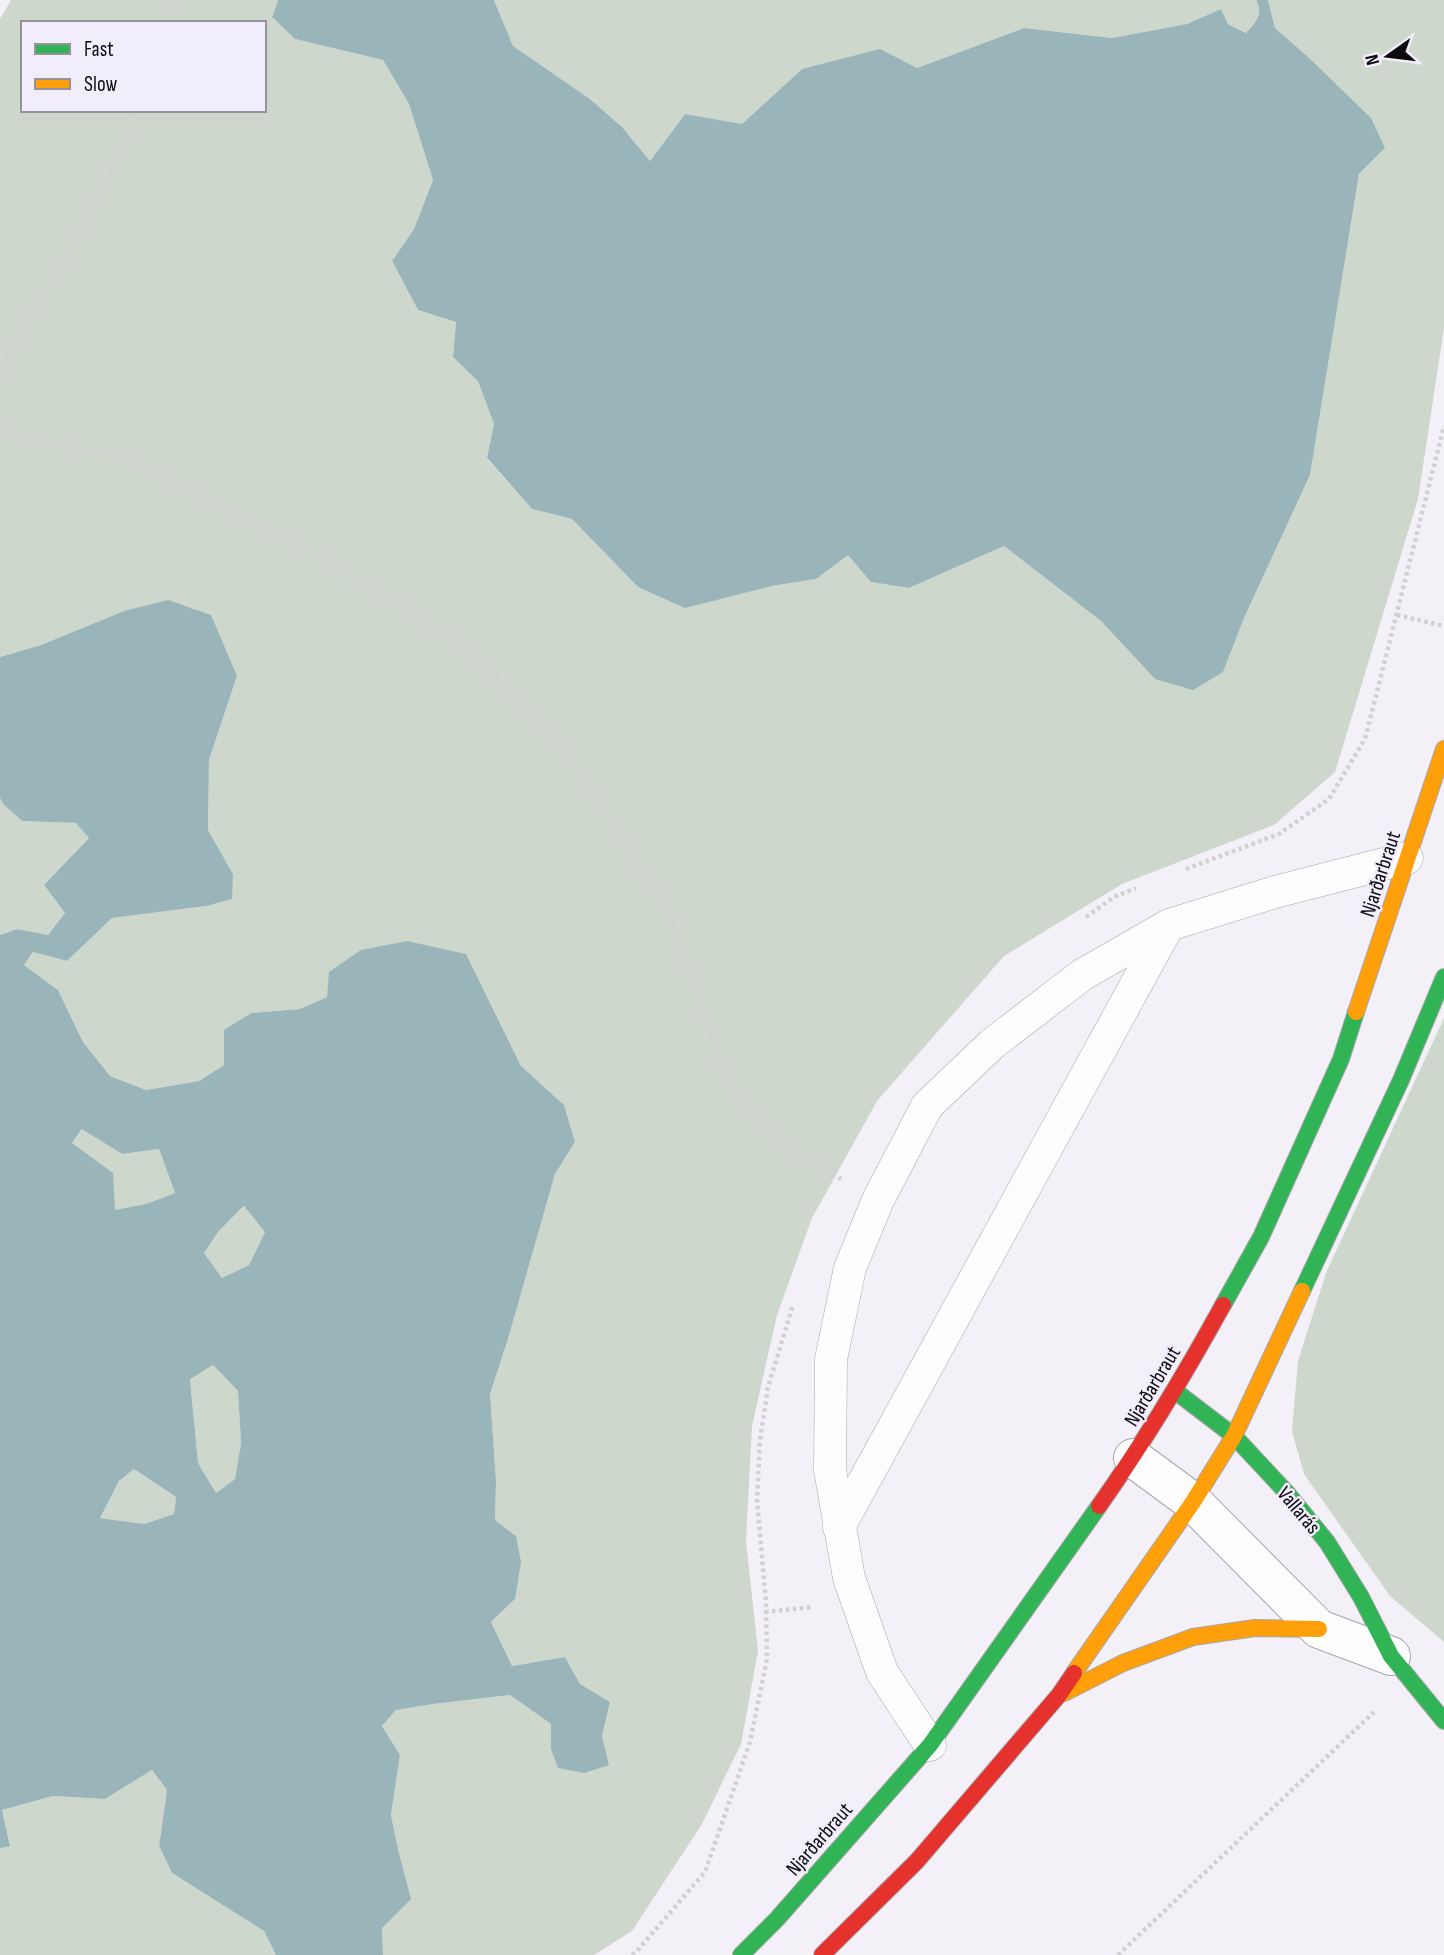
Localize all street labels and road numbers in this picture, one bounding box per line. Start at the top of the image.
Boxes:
street label: Njarðarbraut [1355,828,1406,920]
street label: Njarðarbraut [1119,1342,1186,1431]
street label: Vallarás [1272,1482,1326,1539]
street label: Njarðarbraut [781,1798,858,1881]

